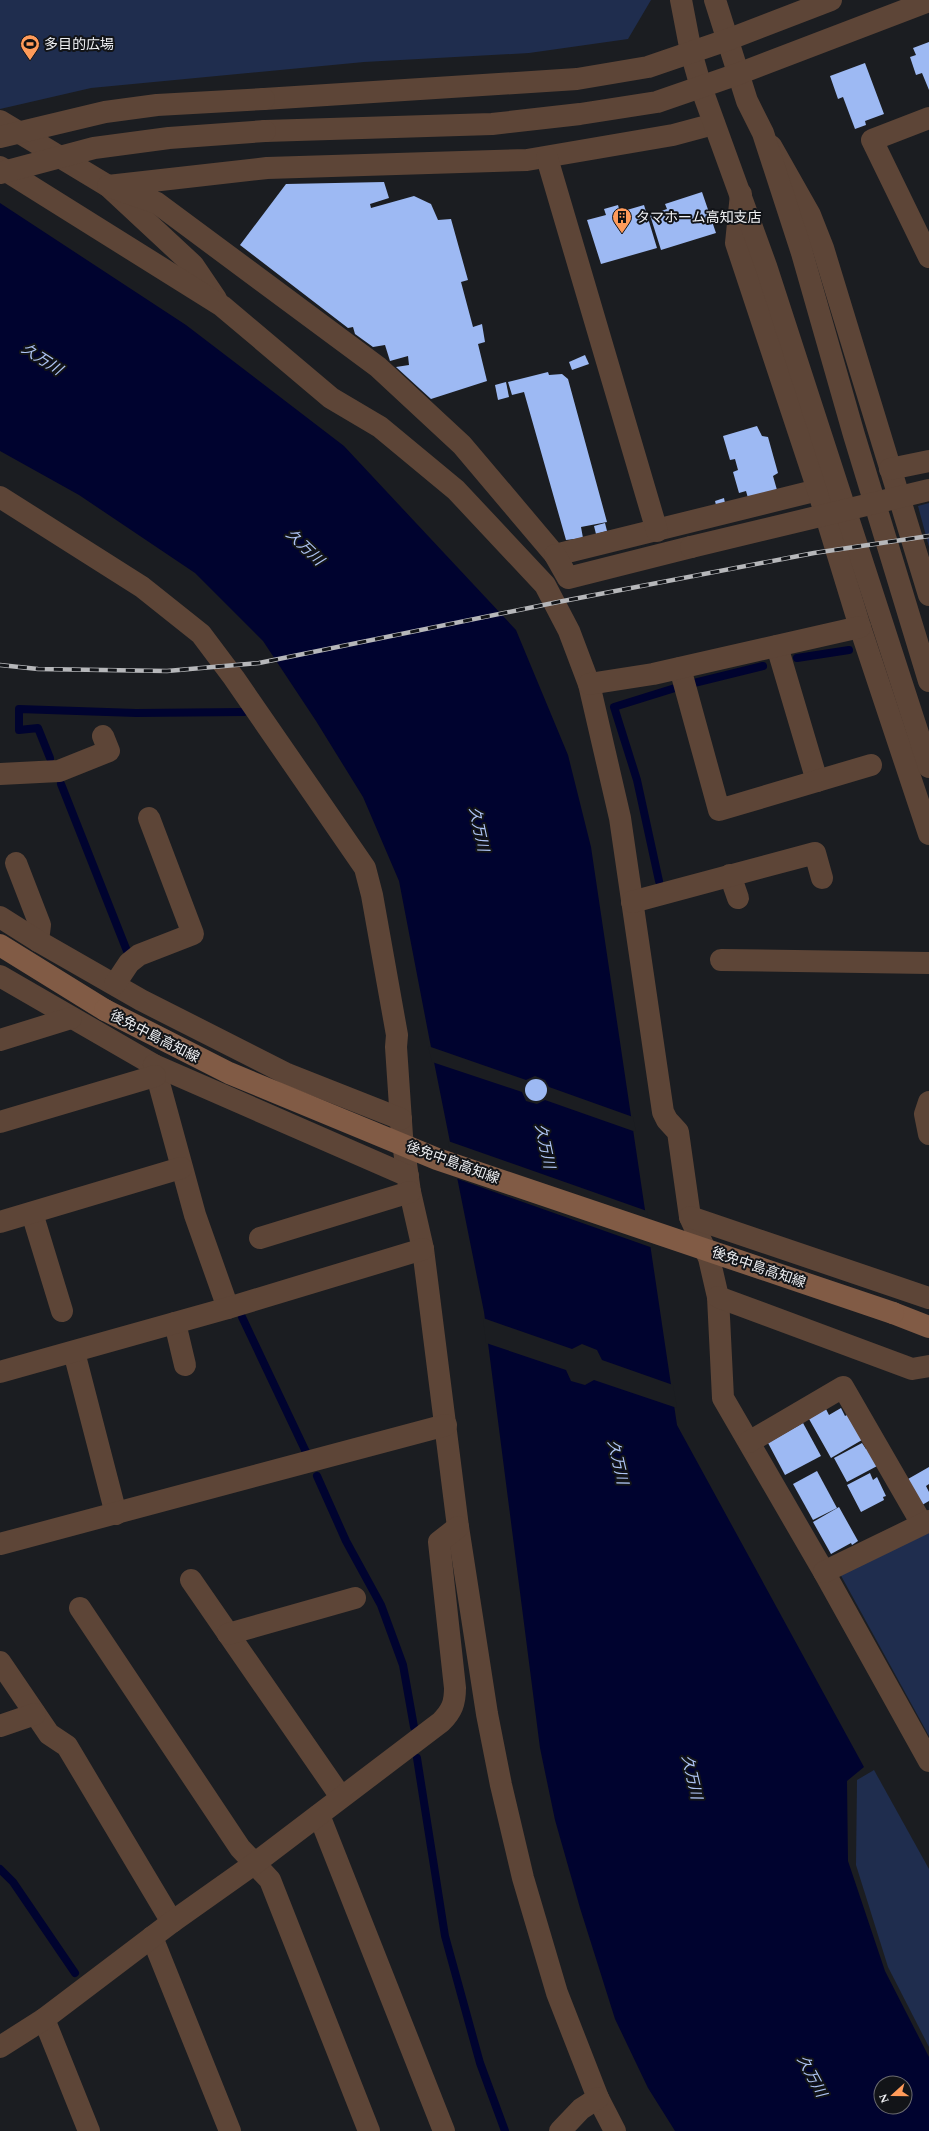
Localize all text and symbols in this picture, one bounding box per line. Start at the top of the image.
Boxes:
sports icon: 多目的広場 [19,33,41,61]
place label: 多目的広場 [44,34,114,55]
building icon: タマホーム高知支店 [611,206,633,234]
place label: タマホーム高知支店 [636,207,762,228]
water label: 久万川 [17,338,69,382]
water label: 久万川 [280,523,330,573]
water label: 久万川 [463,805,495,855]
street label: 後免中島高知線 [106,1005,203,1068]
water label: 久万川 [529,1122,561,1172]
street label: 後免中島高知線 [403,1136,502,1189]
street label: 後免中島高知線 [709,1242,809,1293]
water label: 久万川 [601,1438,634,1489]
water label: 久万川 [675,1753,708,1804]
water label: 久万川 [791,2051,833,2103]
north arrow [873,2075,913,2115]
text: N [875,2091,894,2106]

